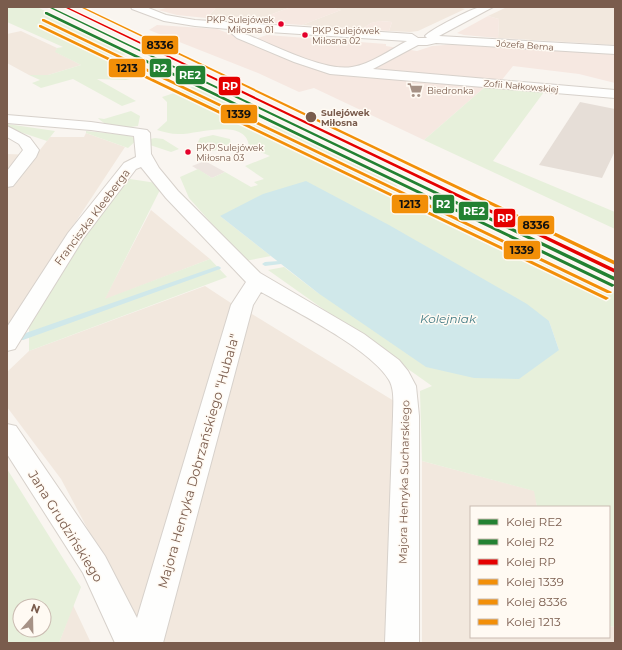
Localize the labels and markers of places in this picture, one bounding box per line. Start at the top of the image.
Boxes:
place label: PKP Sulejówek Miłosna 01 [206,14,275,35]
marker: PKP Sulejówek Miłosna 01 [276,19,286,29]
place label: PKP Sulejówek Miłosna 02 [312,25,380,46]
marker: PKP Sulejówek Miłosna 02 [300,30,310,40]
supermarket icon: Biedronka [406,81,424,99]
place label: Biedronka [427,85,474,96]
place label: Sulejówek Miłosna [321,107,370,128]
marker: Sulejówek Miłosna [304,110,318,124]
place label: PKP Sulejówek Miłosna 03 [196,142,264,163]
marker: PKP Sulejówek Miłosna 03 [183,147,193,157]

